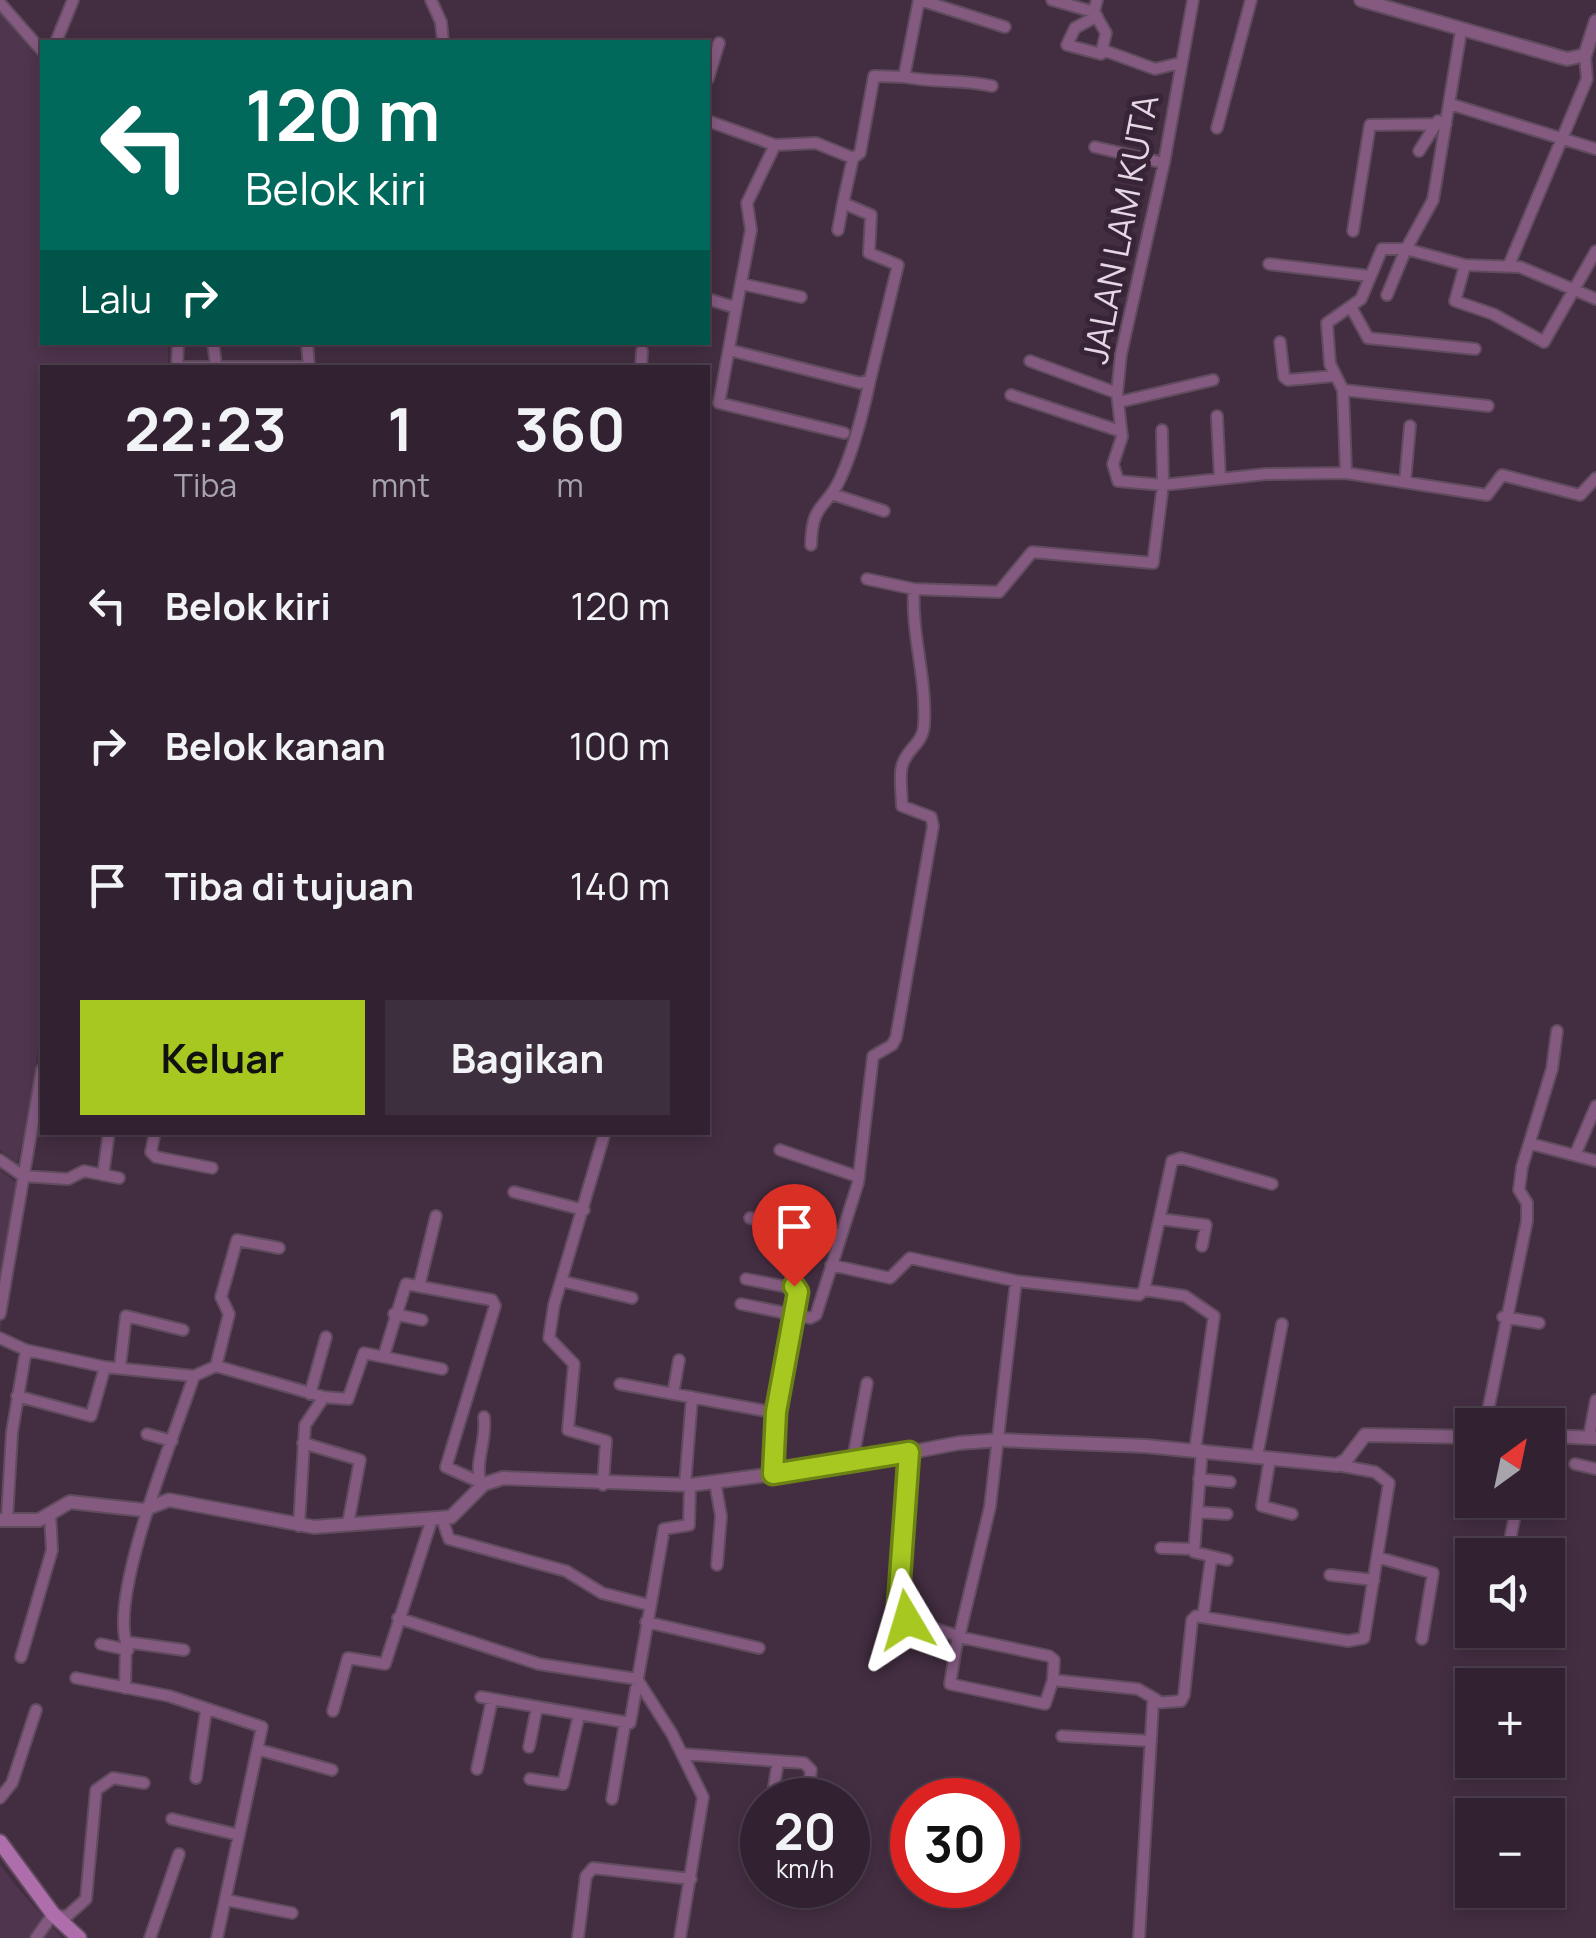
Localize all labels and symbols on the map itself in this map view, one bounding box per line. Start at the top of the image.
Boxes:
street label: JALAN LAM KUTA [1070,91,1170,367]
pin [752,1184,837,1287]
north arrow [1455,1408,1565,1518]
position arrow [855,1568,959,1672]
speed limit sign: 30 [890,1778,1020,1908]

